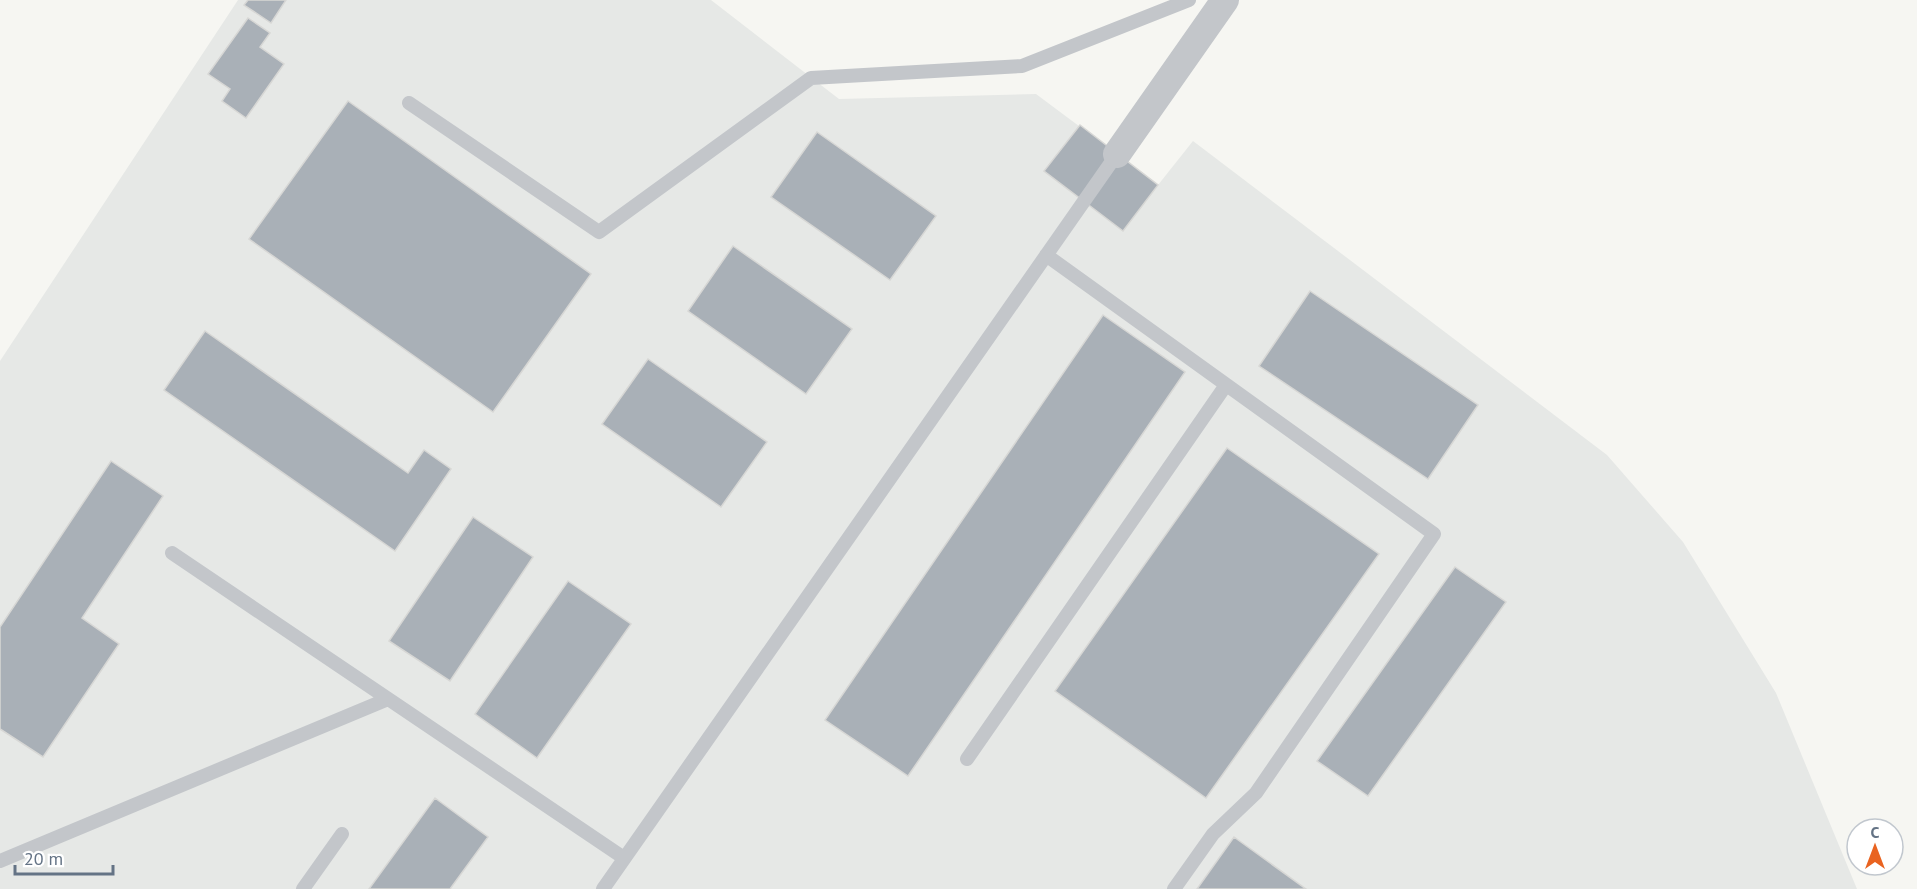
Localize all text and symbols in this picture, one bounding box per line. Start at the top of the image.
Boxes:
north arrow [1845,817,1905,877]
text: С [1871,822,1880,842]
scale bar [15,838,112,876]
text: 20 m [24,847,63,870]

